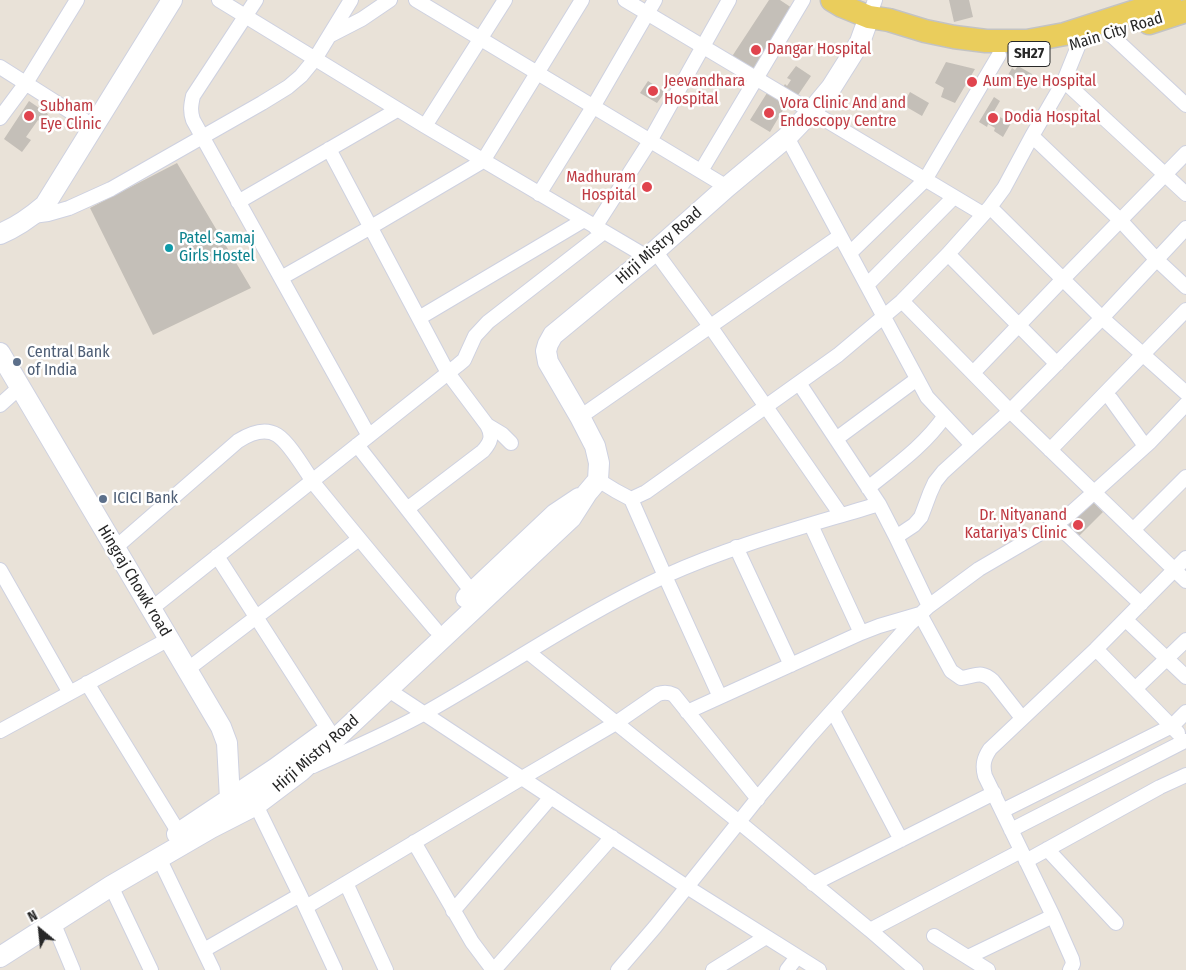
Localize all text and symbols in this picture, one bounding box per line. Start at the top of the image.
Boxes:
street label: Main City Road [1067,9,1165,55]
place label: Dangar Hospital [767,40,871,60]
road number: SH27 [1008,42,1050,66]
marker: Dangar Hospital [749,43,763,57]
place label: Jeevandhara Hospital [664,72,745,110]
place label: Aum Eye Hospital [983,72,1096,92]
marker: Aum Eye Hospital [965,75,979,89]
marker: Jeevandhara Hospital [646,84,660,98]
place label: Vora Clinic And and Endoscopy Centre [780,94,906,132]
place label: Subham Eye Clinic [40,97,101,135]
marker: Vora Clinic And and Endoscopy Centre [762,106,776,120]
place label: Dodia Hospital [1004,108,1100,128]
marker: Subham Eye Clinic [22,109,36,123]
marker: Dodia Hospital [986,111,1000,125]
place label: Madhuram Hospital [566,168,636,206]
marker: Madhuram Hospital [640,180,654,194]
street label: Hirji Mistry Road [612,203,706,289]
place label: Patel Samaj Girls Hostel [179,229,255,267]
marker: Patel Samaj Girls Hostel [163,242,175,254]
place label: Central Bank of India [27,343,110,381]
marker: Central Bank of India [11,356,23,368]
place label: ICICI Bank [113,489,178,509]
marker: ICICI Bank [97,493,109,505]
place label: Dr. Nityanand Katariya's Clinic [964,506,1067,544]
marker: Dr. Nityanand Katariya's Clinic [1071,518,1085,532]
street label: Hingraj Chowk road [93,522,175,640]
street label: Hirji Mistry Road [269,711,363,797]
north arrow [15,905,65,955]
text: N [25,907,40,926]

